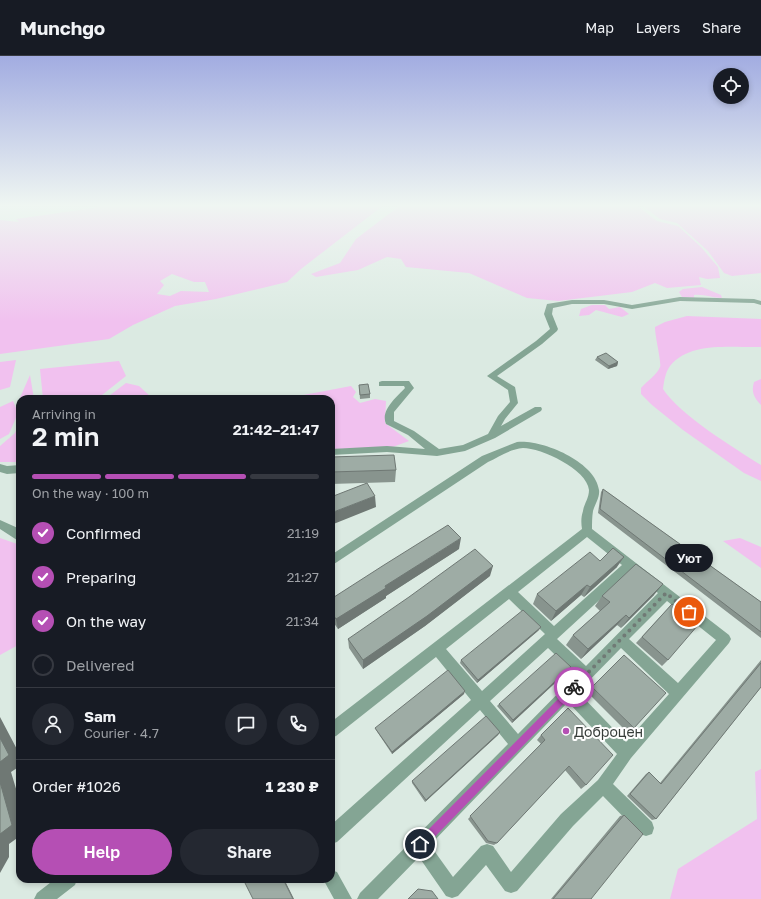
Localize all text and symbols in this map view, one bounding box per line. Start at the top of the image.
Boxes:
text: Munchgo [20,16,105,39]
text: Map [585,19,614,36]
text: Layers [636,19,680,36]
text: Share [702,19,741,36]
map controls [713,68,749,104]
button: locate [713,68,749,104]
text: Arriving in [32,406,96,422]
text: 21:42–21:47 [233,420,319,438]
text: 2 min [32,421,100,452]
text: On the way · 100 m [32,485,149,501]
icon: check [32,522,54,544]
text: Confirmed [66,524,141,542]
text: 21:19 [287,525,319,541]
callout: Уют [665,544,713,572]
text: Уют [677,550,702,566]
icon: check [32,566,54,588]
text: Preparing [66,568,136,586]
text: 21:27 [287,569,319,585]
pin [672,595,706,629]
icon: bag [678,601,700,623]
icon: check [32,610,54,632]
text: On the way [66,612,146,630]
text: 21:34 [286,613,319,629]
text: Delivered [66,656,134,674]
courier [554,667,594,707]
icon: bike [563,676,585,698]
button: person [32,703,74,745]
button: chat [225,703,267,745]
button: phone [277,703,319,745]
text: Sam [84,707,116,725]
place label: Доброцен [574,723,643,740]
text: Courier · 4.7 [84,725,159,741]
marker: Доброцен [561,726,571,736]
text: Order #1026 [32,777,121,795]
text: 1 230 ₽ [266,777,319,795]
pin [403,827,437,861]
button: Help [32,829,172,875]
button: Share [180,829,319,875]
icon: home [409,833,431,855]

